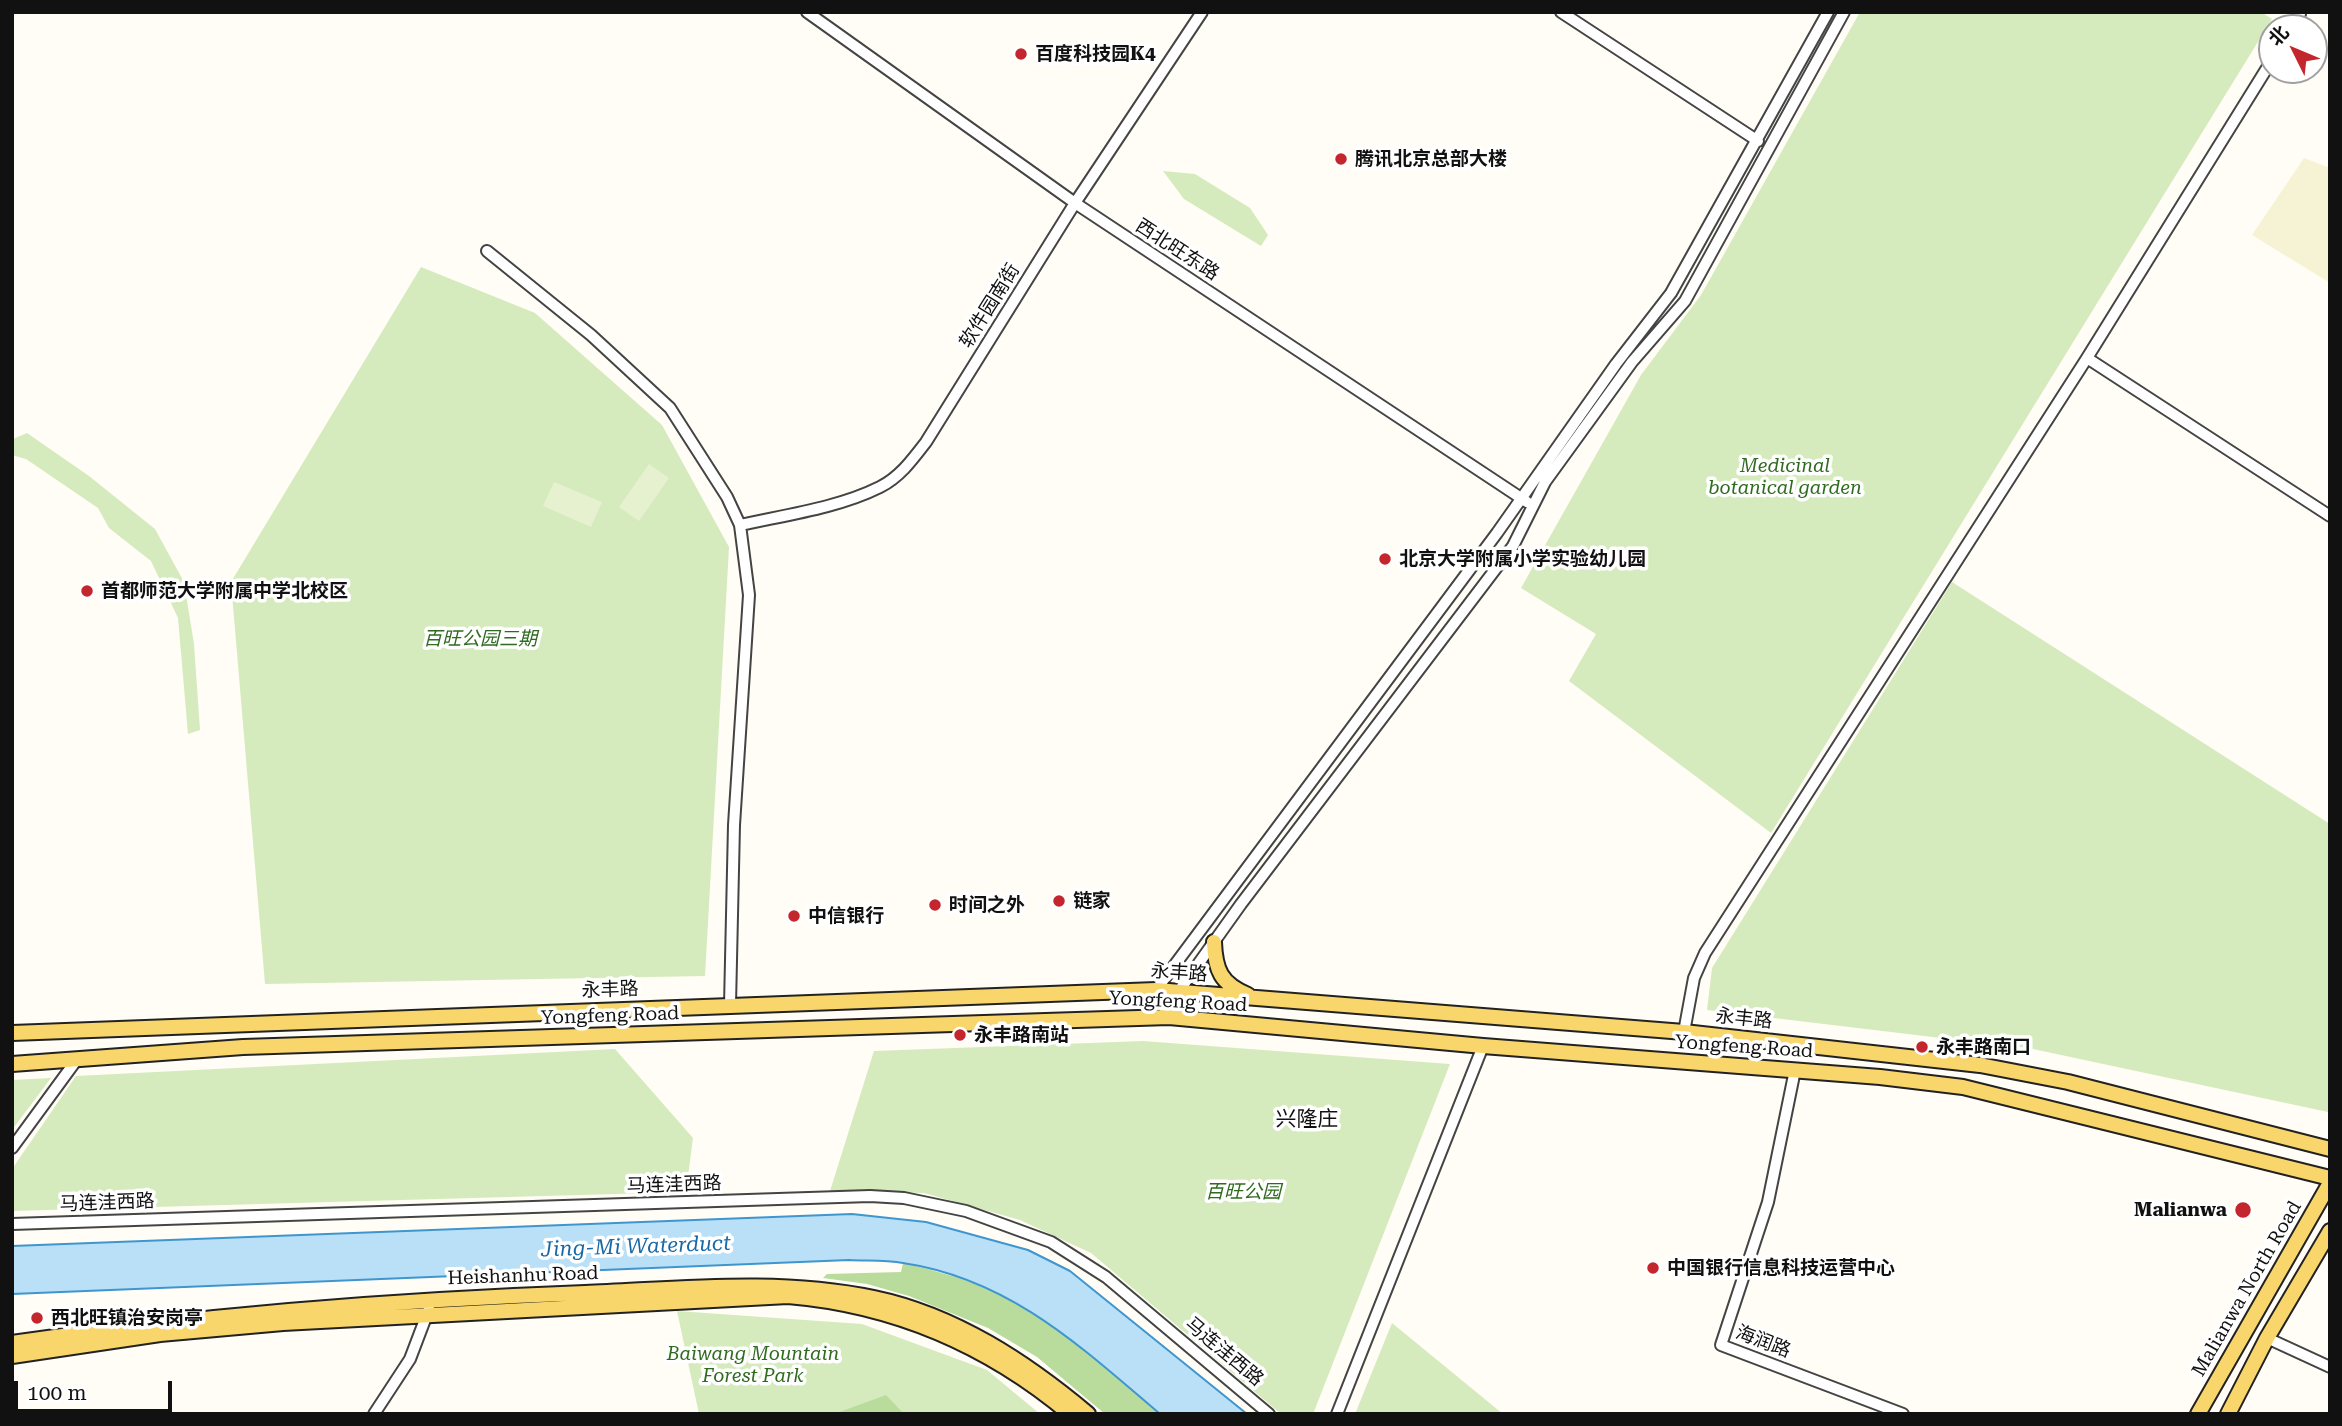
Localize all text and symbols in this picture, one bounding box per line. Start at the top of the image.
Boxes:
north arrow [2258,14,2328,84]
text: 北 [2264,21,2294,51]
place label: 百度科技园K4 [1035,43,1156,65]
marker: 百度科技园K4 [1013,46,1029,62]
place label: 腾讯北京总部大楼 [1355,148,1507,170]
marker: 腾讯北京总部大楼 [1333,151,1349,167]
street label: 西北旺东路 [1131,215,1223,285]
street label: 软件园南街 [955,260,1025,352]
park label: Medicinal botanical garden [1708,455,1862,499]
place label: 北京大学附属小学实验幼儿园 [1399,548,1646,570]
marker: 北京大学附属小学实验幼儿园 [1377,551,1393,567]
place label: 首都师范大学附属中学北校区 [101,580,348,602]
marker: 首都师范大学附属中学北校区 [79,583,95,599]
park label: 百旺公园三期 [423,628,537,650]
place label: 链家 [1073,890,1111,912]
marker: 链家 [1051,893,1067,909]
place label: 时间之外 [949,894,1025,916]
marker: 时间之外 [927,897,943,913]
place label: 中信银行 [808,905,884,927]
marker: 中信银行 [786,908,802,924]
street label: 永丰路 [1150,960,1208,986]
street label: 永丰路 [581,978,639,1002]
street label: Yongfeng Road [1108,987,1248,1017]
street label: Yongfeng Road [540,1002,680,1030]
street label: 永丰路 [1714,1005,1774,1033]
place label: 永丰路南站 [974,1024,1069,1046]
marker: 永丰路南站 [952,1027,968,1043]
street label: Yongfeng Road [1674,1031,1814,1063]
place label: 永丰路南口 [1936,1036,2031,1058]
marker: 永丰路南口 [1914,1039,1930,1055]
district label: 兴隆庄 [1276,1107,1338,1133]
street label: 马连洼西路 [626,1172,722,1198]
park label: 百旺公园 [1205,1181,1281,1203]
street label: 马连洼西路 [59,1190,155,1216]
street label: Malianwa North Road [2187,1197,2307,1381]
place label: Malianwa [2134,1199,2227,1221]
marker: Malianwa [2233,1200,2253,1220]
water label: Jing-Mi Waterduct [541,1231,731,1263]
place label: 中国银行信息科技运营中心 [1667,1257,1895,1279]
marker: 中国银行信息科技运营中心 [1645,1260,1661,1276]
street label: Heishanhu Road [447,1262,599,1290]
place label: 西北旺镇治安岗亭 [51,1307,203,1329]
marker: 西北旺镇治安岗亭 [29,1310,45,1326]
street label: 马连洼西路 [1180,1313,1268,1391]
street label: 海润路 [1732,1321,1794,1363]
park label: Baiwang Mountain Forest Park [667,1343,839,1387]
scale bar [18,1366,175,1410]
text: 100 m [27,1381,87,1405]

